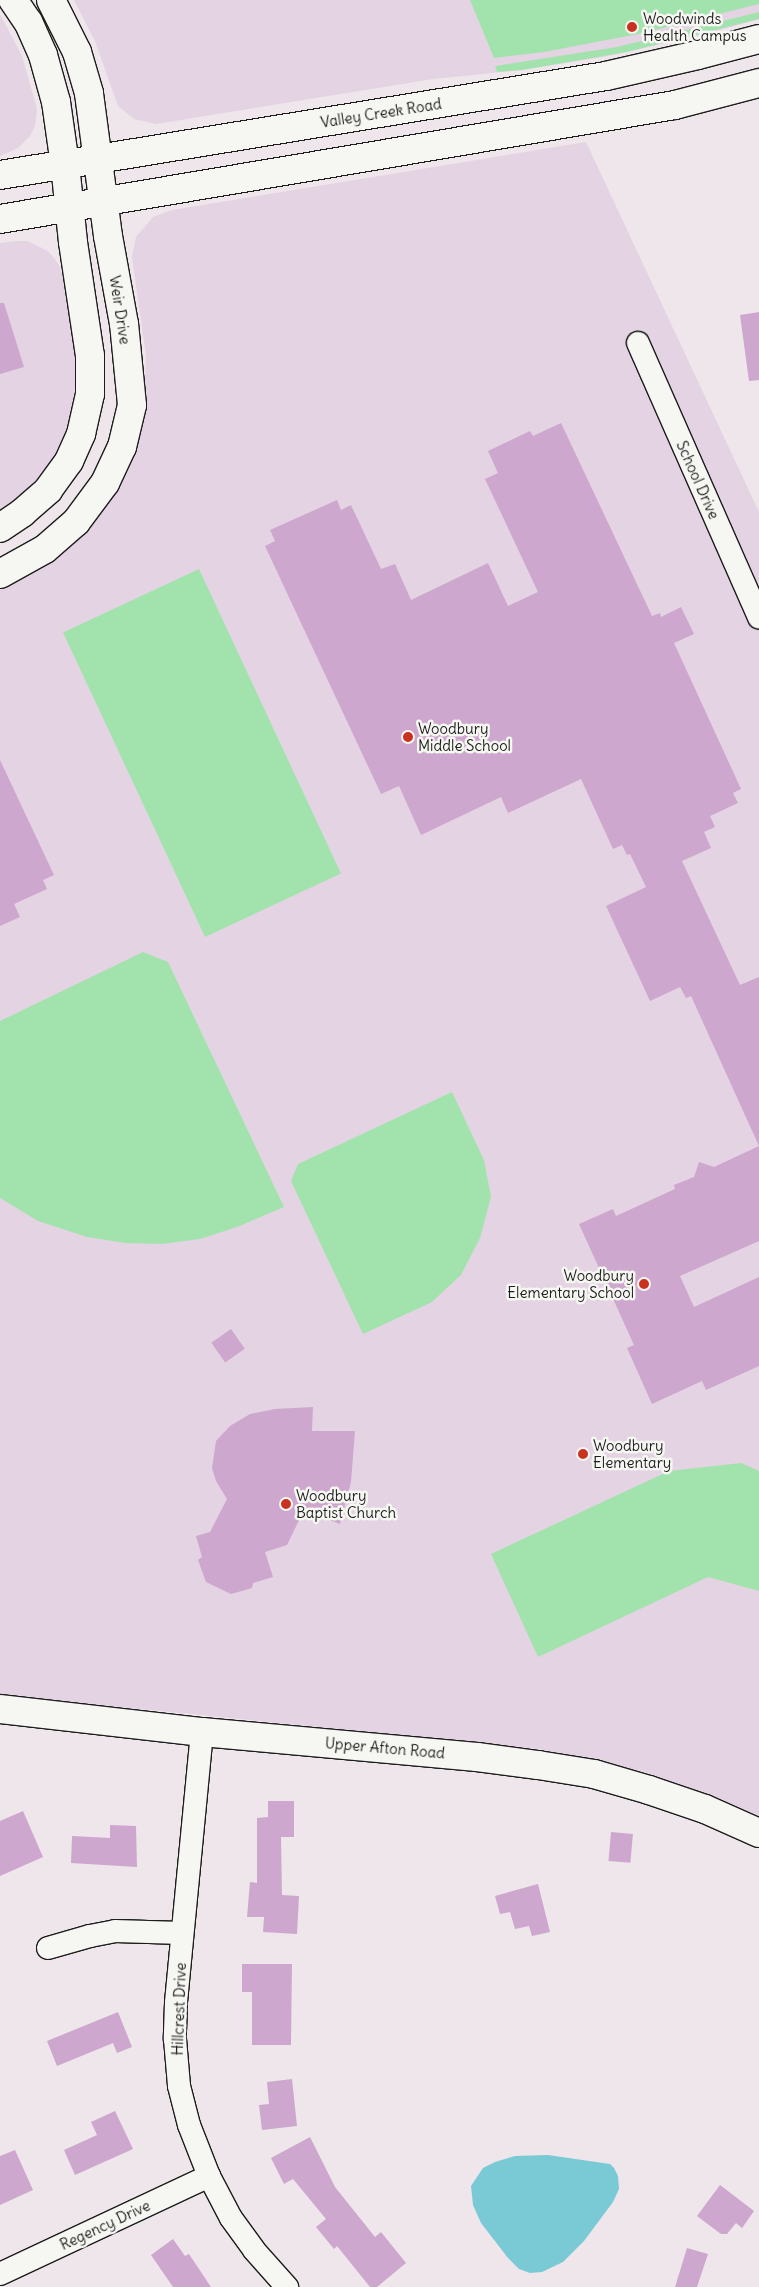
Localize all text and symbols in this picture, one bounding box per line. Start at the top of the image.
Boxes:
place label: Woodwinds Health Campus [643,9,747,44]
marker: Woodwinds Health Campus [625,20,639,34]
street label: Valley Creek Road [319,95,443,131]
street label: Weir Drive [106,274,134,346]
street label: School Drive [673,438,723,522]
place label: Woodbury Middle School [418,719,511,754]
marker: Woodbury Middle School [402,731,414,743]
place label: Woodbury Elementary School [507,1266,634,1301]
marker: Woodbury Elementary School [638,1278,650,1290]
place label: Woodbury Elementary [593,1436,671,1471]
marker: Woodbury Elementary [577,1448,589,1460]
place label: Woodbury Baptist Church [296,1486,396,1521]
marker: Woodbury Baptist Church [280,1498,292,1510]
street label: Upper Afton Road [324,1734,446,1762]
street label: Hillcrest Drive [168,1962,190,2056]
street label: Regency Drive [57,2196,153,2254]

